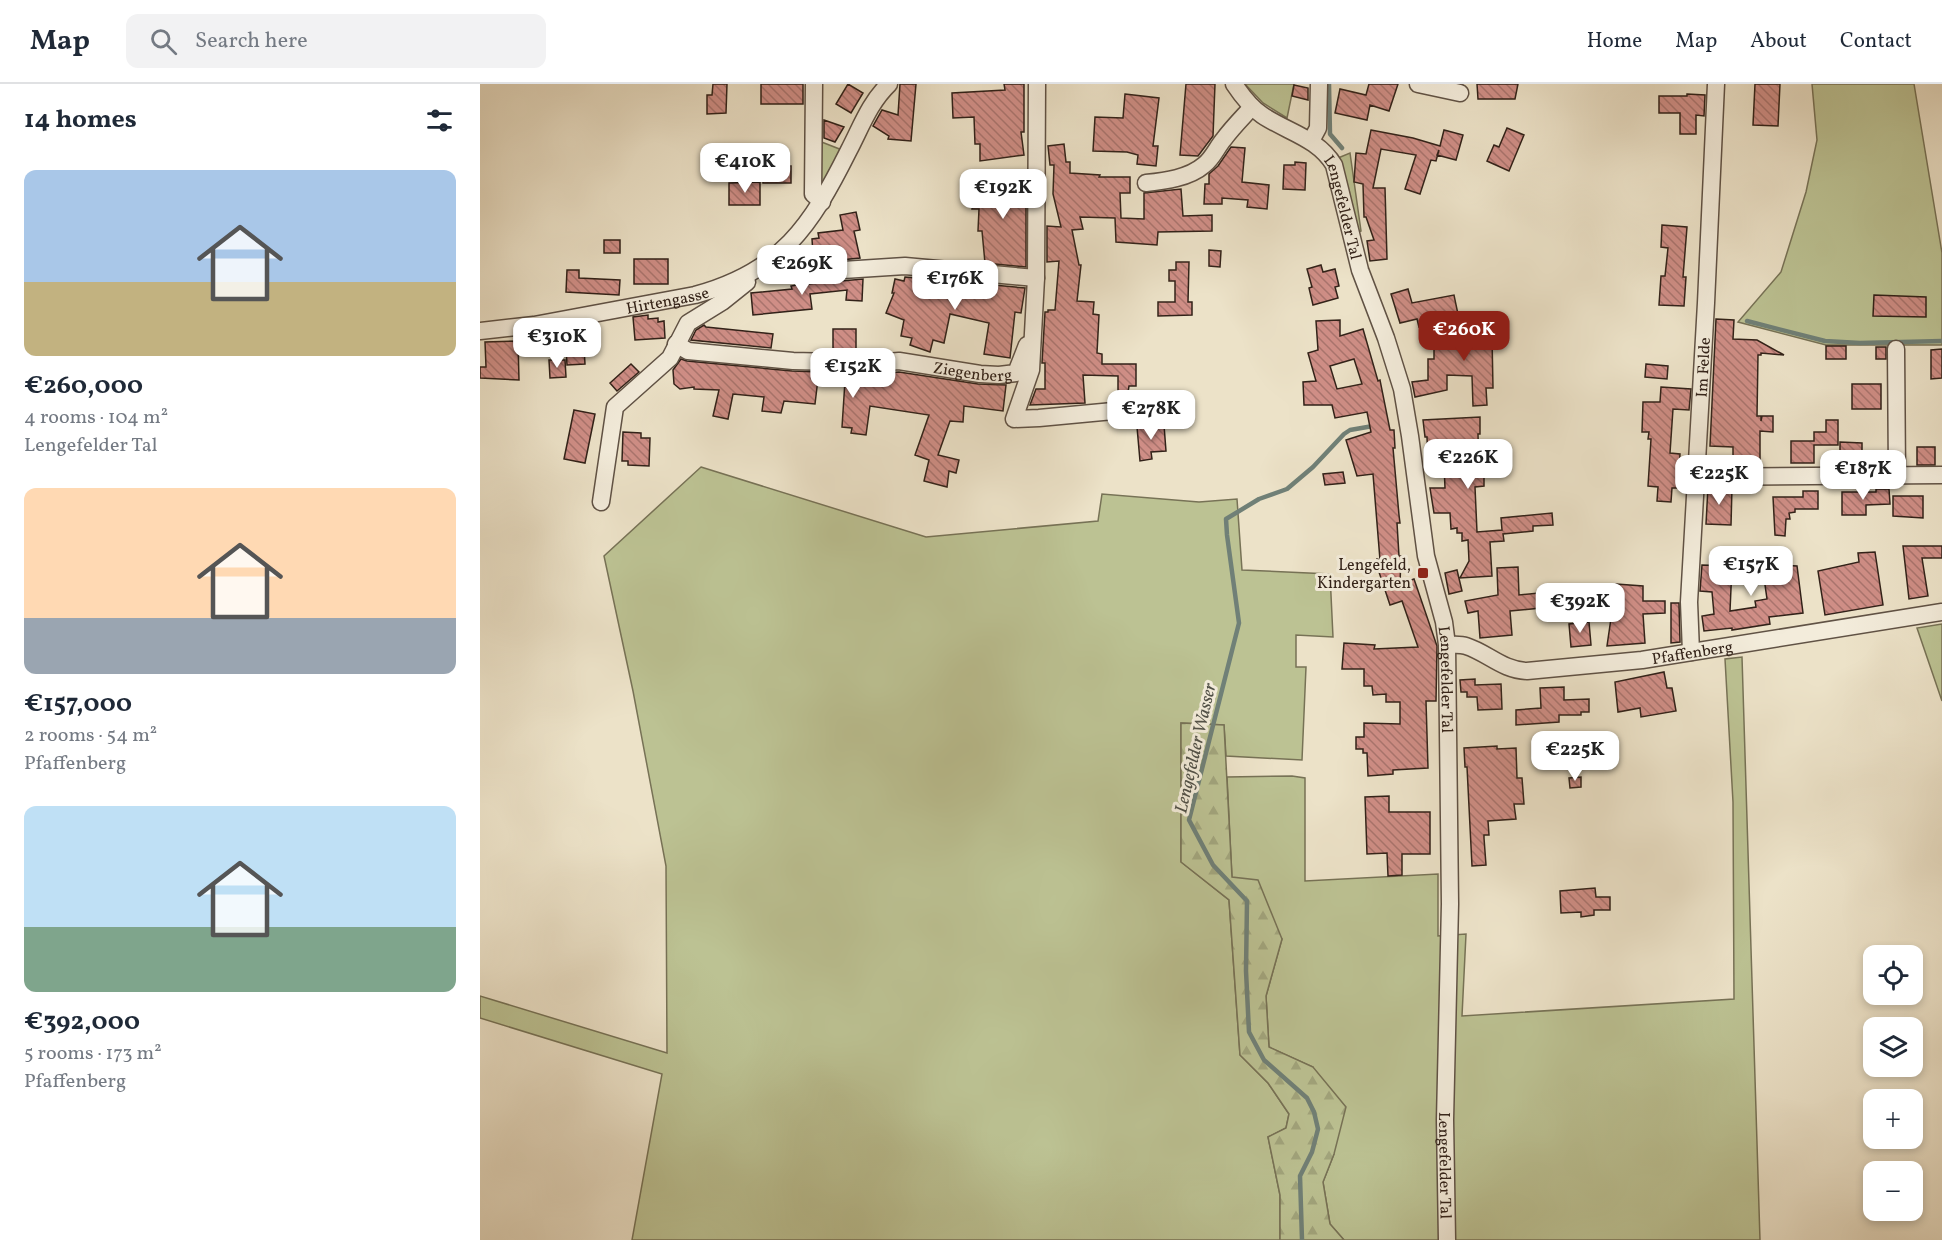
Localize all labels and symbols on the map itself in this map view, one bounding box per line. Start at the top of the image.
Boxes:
pin: €410K [703,143,787,194]
street label: Lengefelder Tal [1318,151,1366,262]
pin: €192K [961,169,1045,220]
pin: €269K [760,245,844,296]
pin: €176K [913,260,997,311]
street label: Hirtengasse [625,283,712,321]
pin: €260K [1422,311,1506,362]
pin: €310K [515,318,599,369]
street label: Im Felde [1692,337,1717,398]
pin: €152K [811,348,895,399]
street label: Ziegenberg [931,358,1013,388]
pin: €278K [1109,390,1193,441]
pin: €226K [1426,439,1510,490]
pin: €187K [1821,450,1905,501]
pin: €225K [1677,455,1761,506]
pin: €157K [1709,546,1793,597]
place label: Lengefeld, Kindergarten [1317,555,1411,595]
marker: Lengefeld, Kindergarten [1416,566,1430,580]
pin: €392K [1538,583,1622,634]
street label: Lengefelder Tal [1432,625,1457,733]
street label: Pfaffenberg [1650,637,1735,671]
water label: Lengefelder Wasser [1169,681,1224,816]
pin: €225K [1533,731,1617,782]
street label: Lengefelder Tal [1432,1112,1456,1219]

